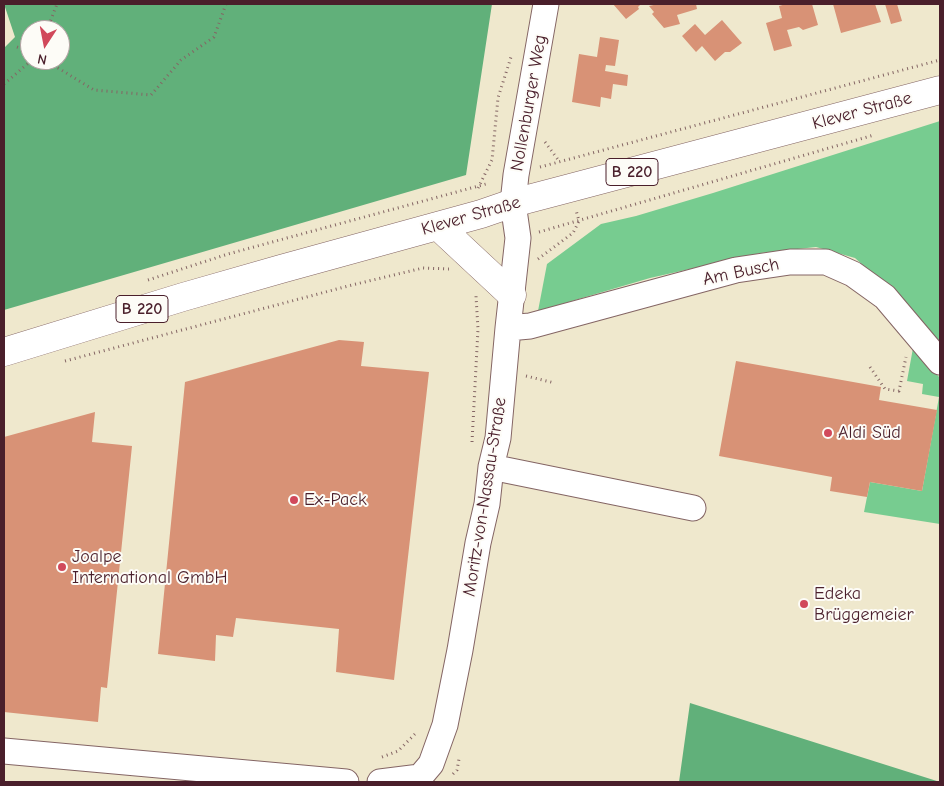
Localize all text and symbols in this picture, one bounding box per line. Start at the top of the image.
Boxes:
north arrow [20,20,70,70]
street label: Nollenburger Weg [506,33,552,173]
text: N [36,50,48,68]
street label: Klever Straße [810,87,914,135]
road number: B 220 [606,158,658,186]
street label: Klever Straße [419,192,523,240]
street label: Am Busch [701,253,781,291]
road number: B 220 [116,296,168,322]
street label: Moritz-von-Nassau-Straße [459,396,511,598]
place label: Aldi Süd [838,422,901,444]
marker: Aldi Süd [822,427,834,439]
place label: Ex-Pack [304,489,367,511]
marker: Ex-Pack [288,494,300,506]
place label: Joalpe International GmbH [72,546,227,588]
marker: Joalpe International GmbH [56,561,68,573]
place label: Edeka Brüggemeier [814,583,914,626]
marker: Edeka Brüggemeier [798,598,810,610]

